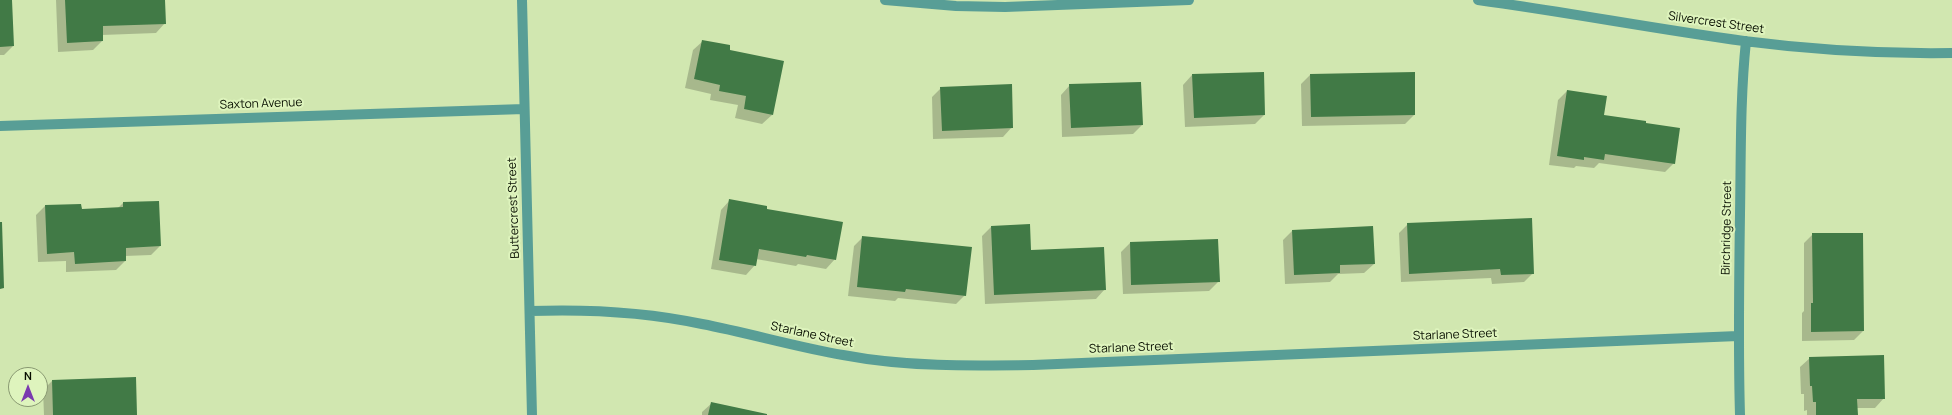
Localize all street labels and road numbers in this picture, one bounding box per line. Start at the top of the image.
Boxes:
street label: Silvercrest Street [1667,9,1765,37]
street label: Saxton Avenue [219,95,303,113]
street label: Buttercrest Street [505,157,523,259]
street label: Birchridge Street [1719,181,1735,275]
street label: Starlane Street [769,319,855,351]
street label: Starlane Street [1413,326,1497,344]
street label: Starlane Street [1089,339,1173,357]

